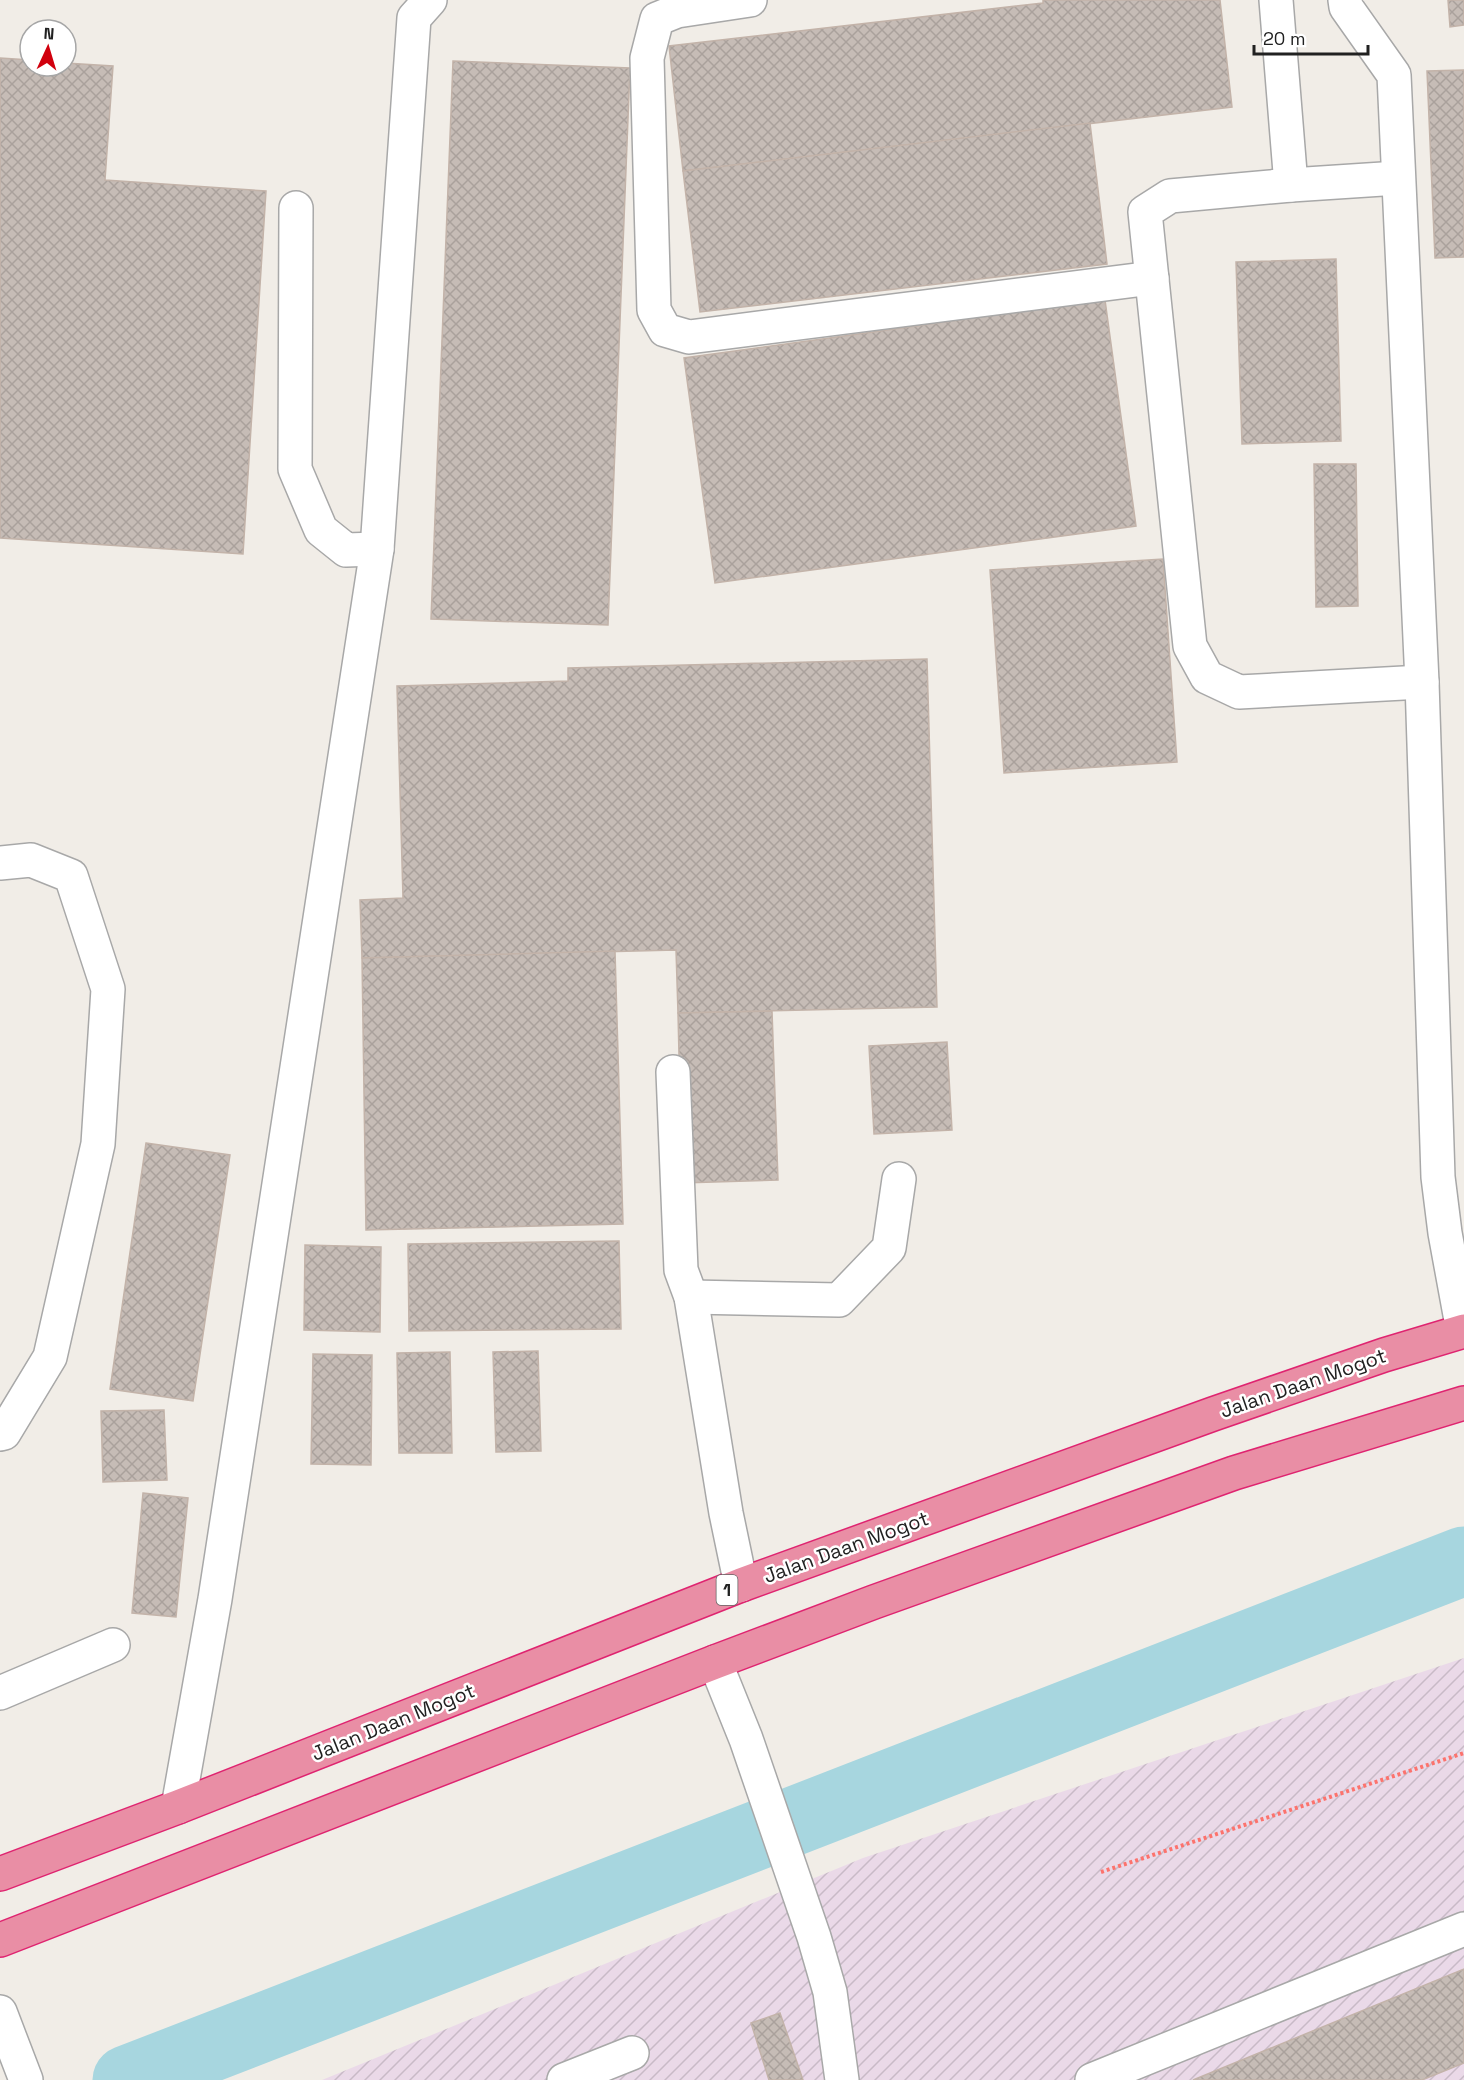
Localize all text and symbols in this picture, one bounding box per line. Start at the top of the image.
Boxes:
north arrow [18,18,78,78]
scale bar [1254,18,1368,56]
text: N [43,23,55,44]
text: 20 m [1263,27,1306,50]
street label: Jalan Daan Mogot [1217,1342,1389,1424]
street label: Jalan Daan Mogot [760,1505,932,1589]
road number: 1 [716,1575,738,1605]
street label: Jalan Daan Mogot [307,1677,479,1767]

